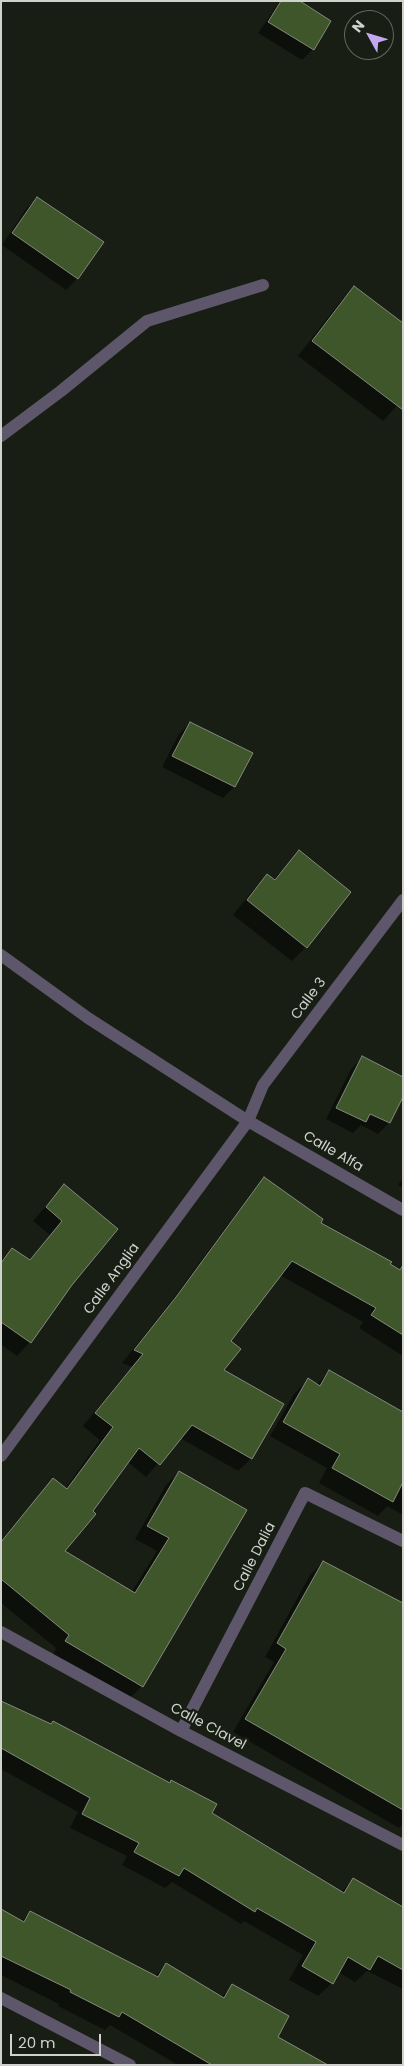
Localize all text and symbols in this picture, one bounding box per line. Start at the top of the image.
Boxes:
north arrow [344,10,394,60]
text: N [347,16,369,37]
street label: Calle 3 [288,975,330,1023]
street label: Calle Alfa [300,1128,366,1176]
street label: Calle Anglia [81,1240,143,1318]
street label: Calle Dalia [230,1520,280,1594]
street label: Calle Clavel [167,1700,249,1754]
scale bar [12,2024,104,2056]
text: 20 m [18,2032,56,2053]

